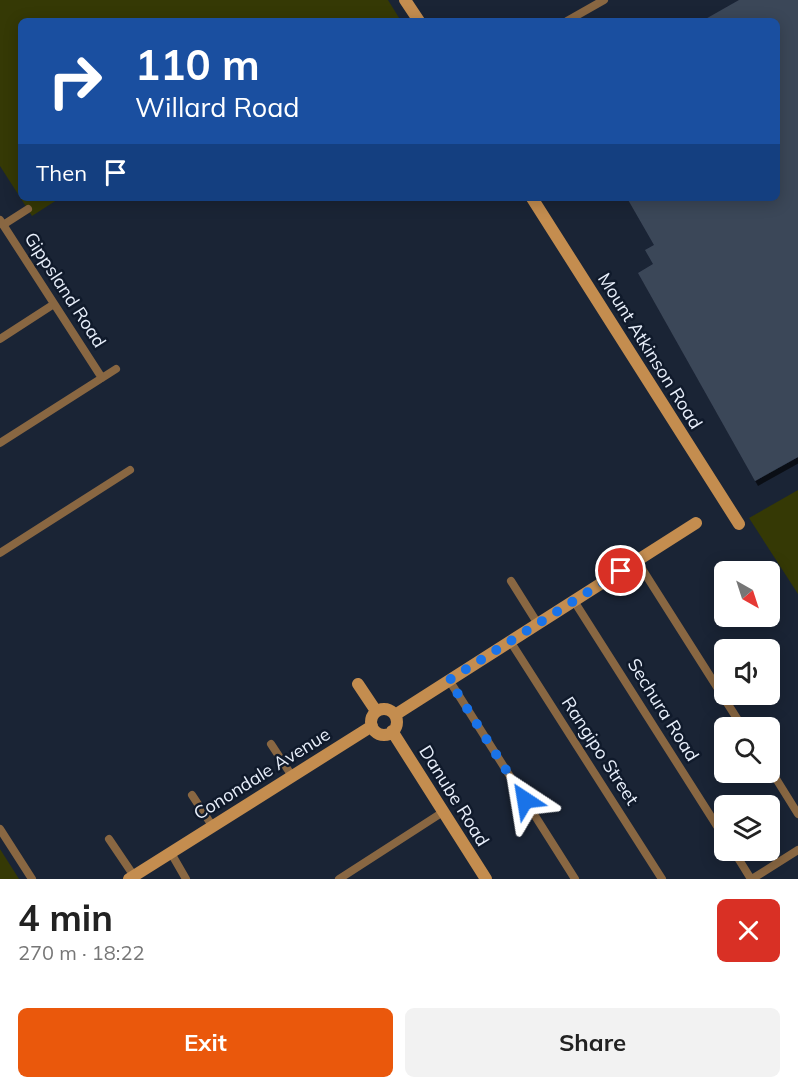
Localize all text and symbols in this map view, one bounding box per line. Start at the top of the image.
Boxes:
text: 110 m [135,38,260,91]
icon: right [36,42,114,120]
text: Willard Road [135,90,300,124]
icon: arrive [99,156,132,189]
text: Then [36,159,87,187]
street label: Gippsland Road [19,228,111,352]
street label: Mount Atkinson Road [593,268,708,433]
pin [595,545,646,596]
icon: arrive [604,554,637,587]
north arrow [714,561,780,627]
map controls [714,561,780,861]
button: sound [714,639,780,705]
street label: Sechura Road [623,654,704,765]
street label: Rangipo Street [557,692,644,809]
button: search [714,717,780,783]
street label: Conondale Avenue [189,722,334,825]
street label: Danube Road [414,741,495,850]
position arrow [493,768,557,832]
button: layers [714,795,780,861]
text: 4 min [18,895,113,940]
button: close [717,899,780,962]
text: 270 m · 18:22 [18,940,144,965]
button: Exit [18,1008,393,1077]
button: Share [405,1008,780,1077]

